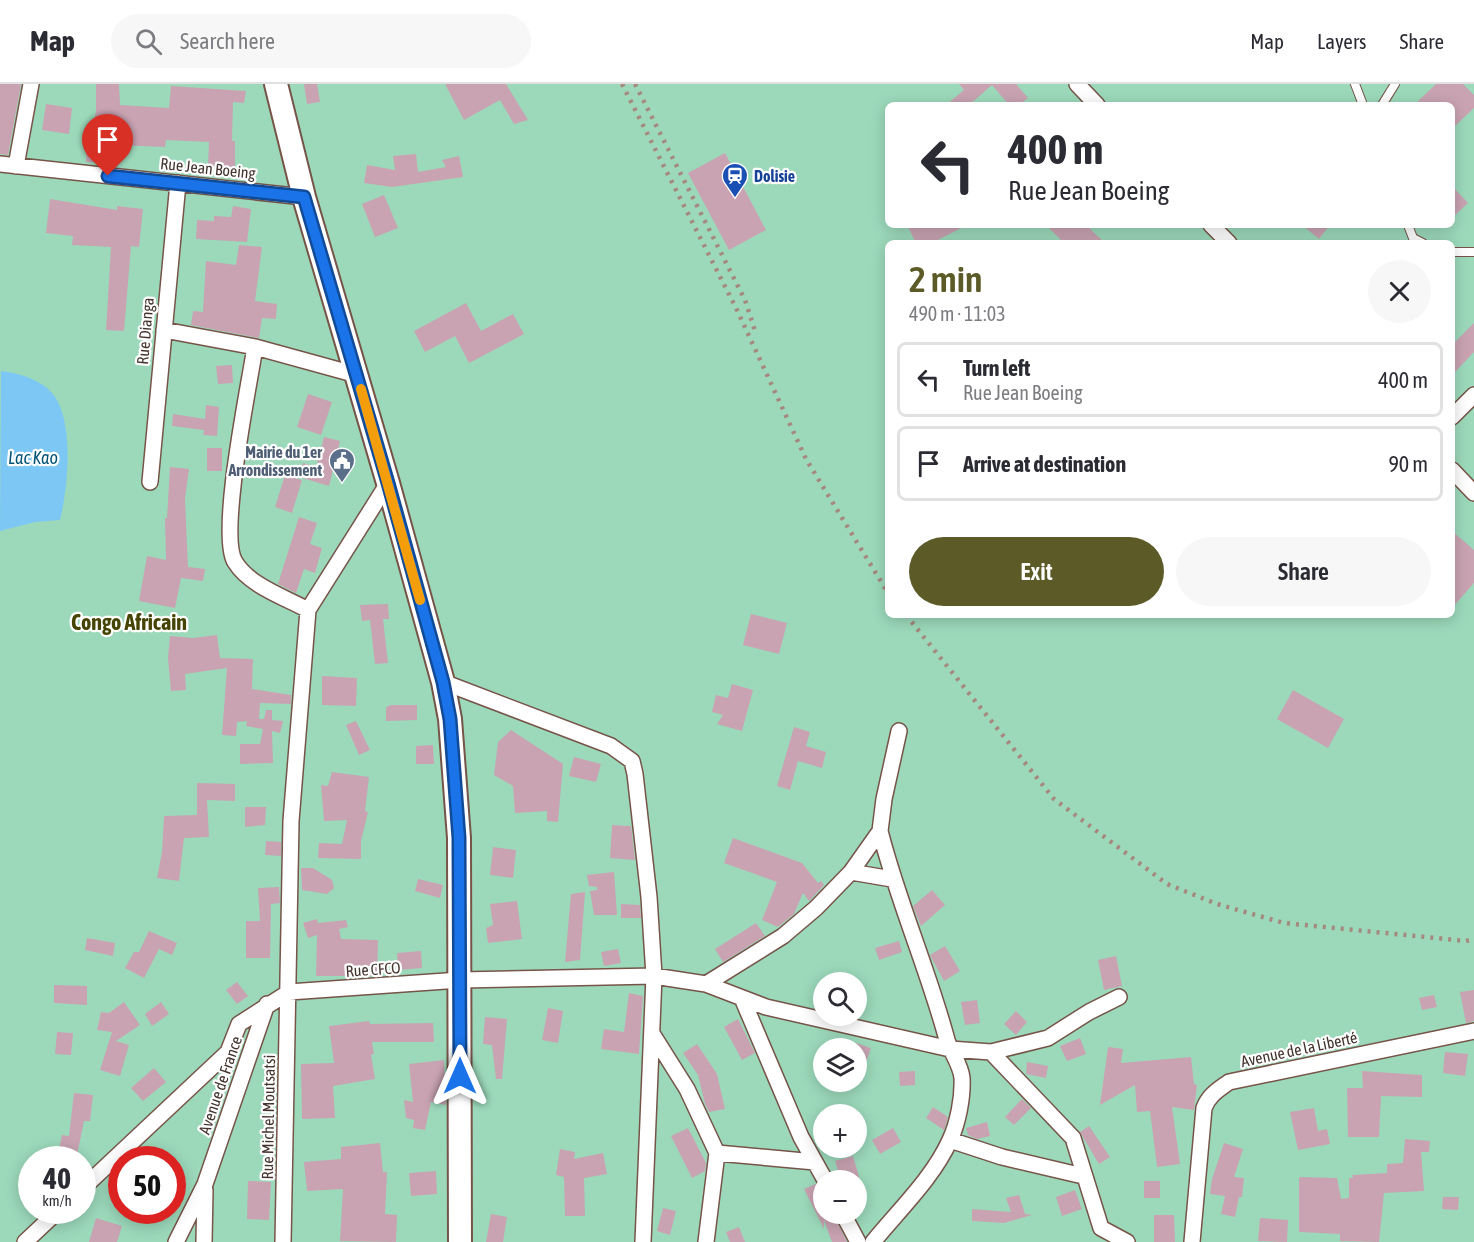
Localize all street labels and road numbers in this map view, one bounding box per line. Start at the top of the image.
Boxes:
street label: Rue Jean Boeing [159,154,257,183]
street label: Rue Dianga [133,297,158,365]
street label: Rue CFCO [345,958,401,980]
street label: Avenue de la Liberté [1239,1028,1359,1070]
street label: Avenue de France [195,1034,245,1136]
street label: Rue Michel Moutsatsi [258,1055,278,1179]

